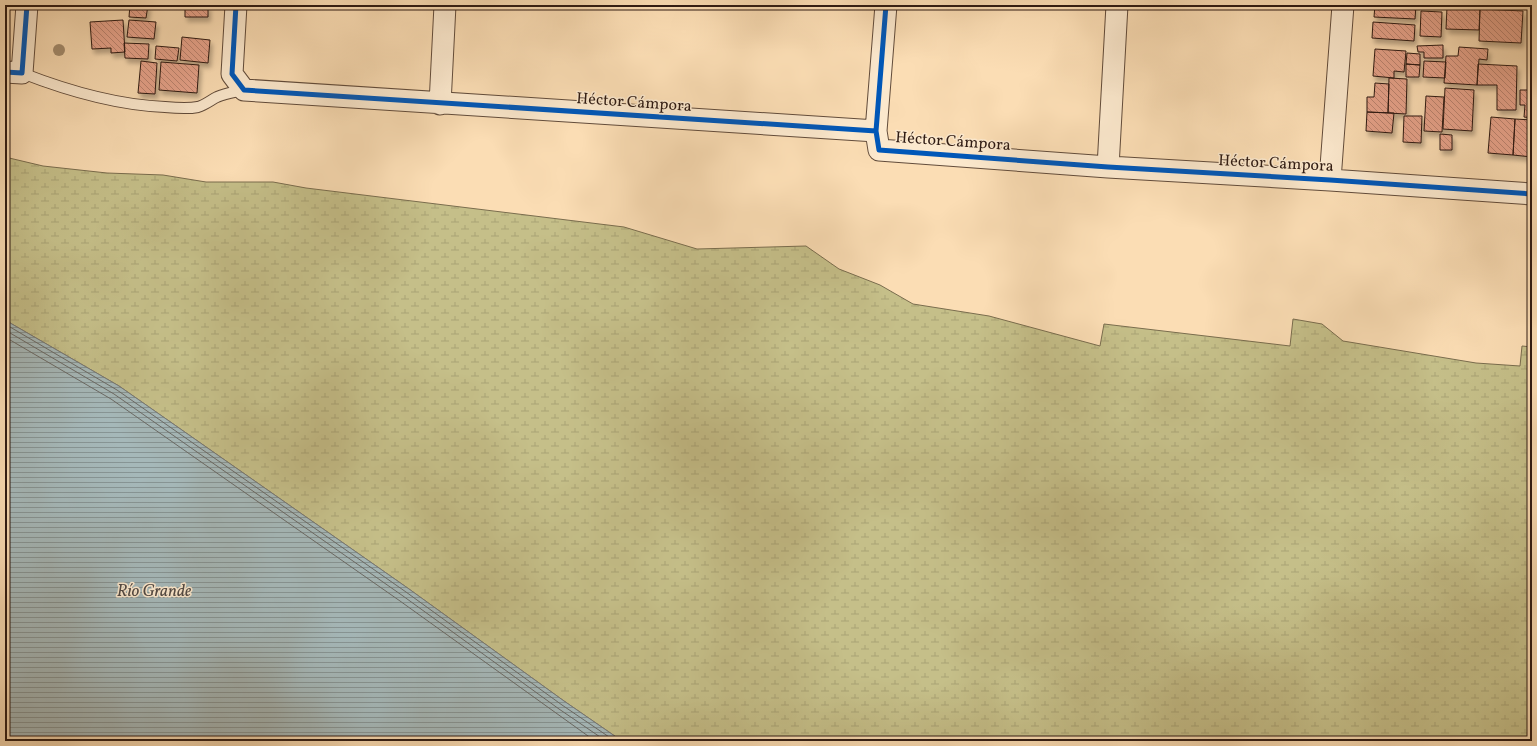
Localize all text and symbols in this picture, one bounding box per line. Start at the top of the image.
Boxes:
street label: Héctor Cámpora [576,88,692,118]
street label: Héctor Cámpora [895,127,1011,157]
street label: Héctor Cámpora [1218,150,1334,178]
water label: Río Grande [117,580,192,603]

